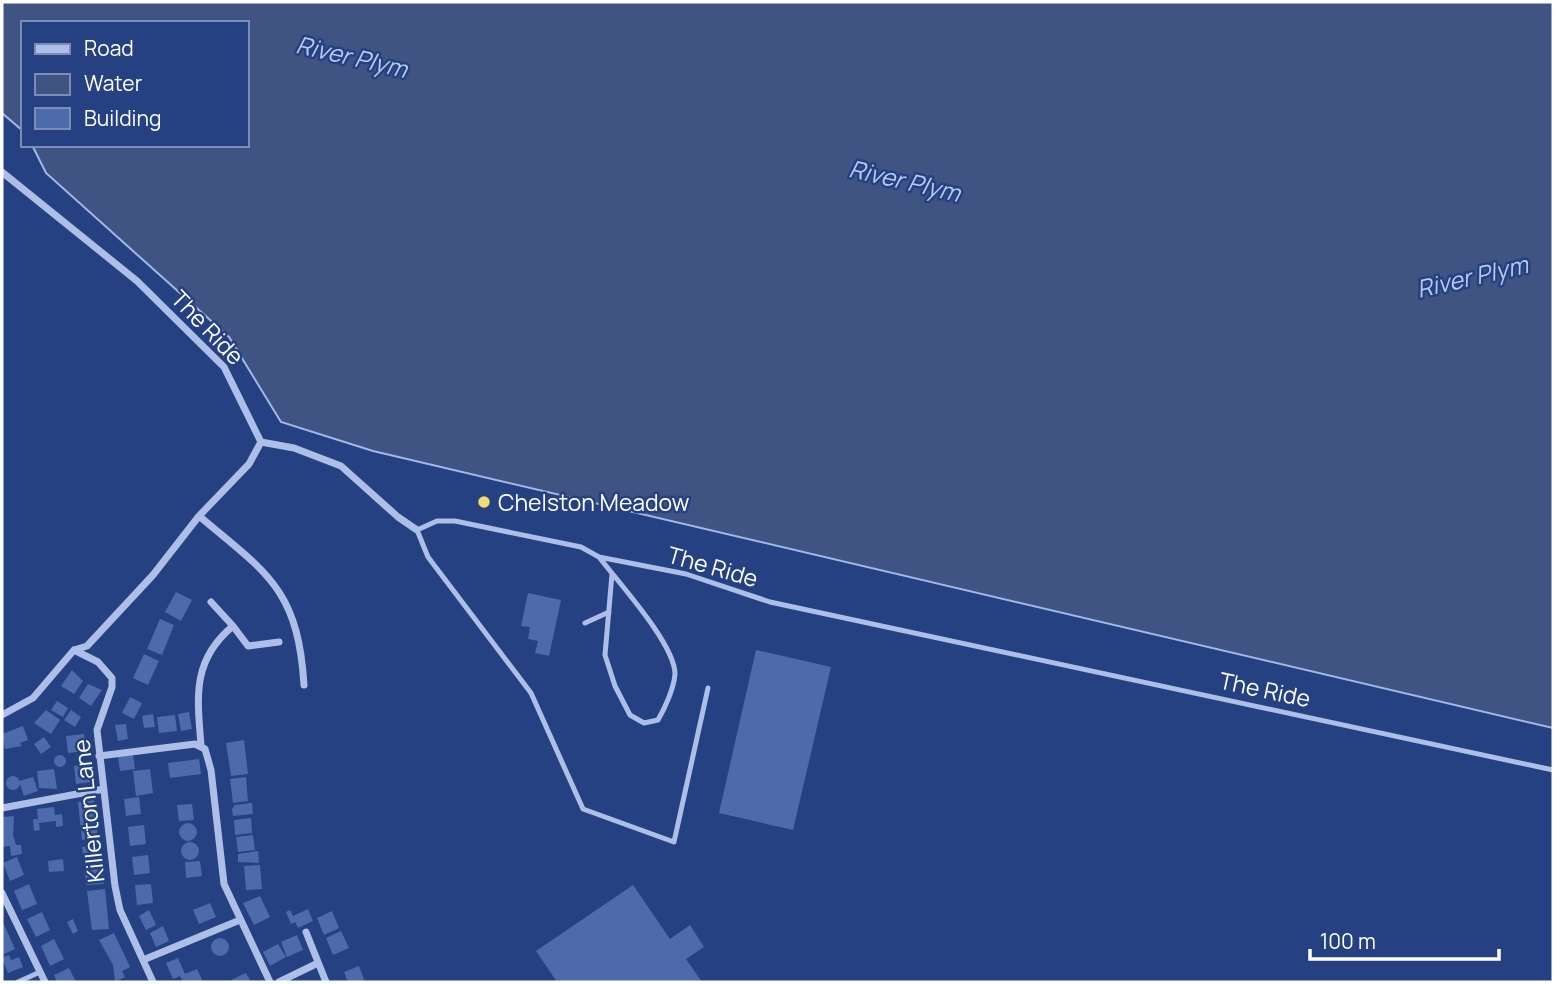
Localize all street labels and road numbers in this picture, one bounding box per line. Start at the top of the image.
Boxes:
street label: The Ride [164,283,252,371]
street label: The Ride [664,538,762,594]
street label: The Ride [1216,664,1314,714]
street label: Killerton Lane [65,738,111,884]

